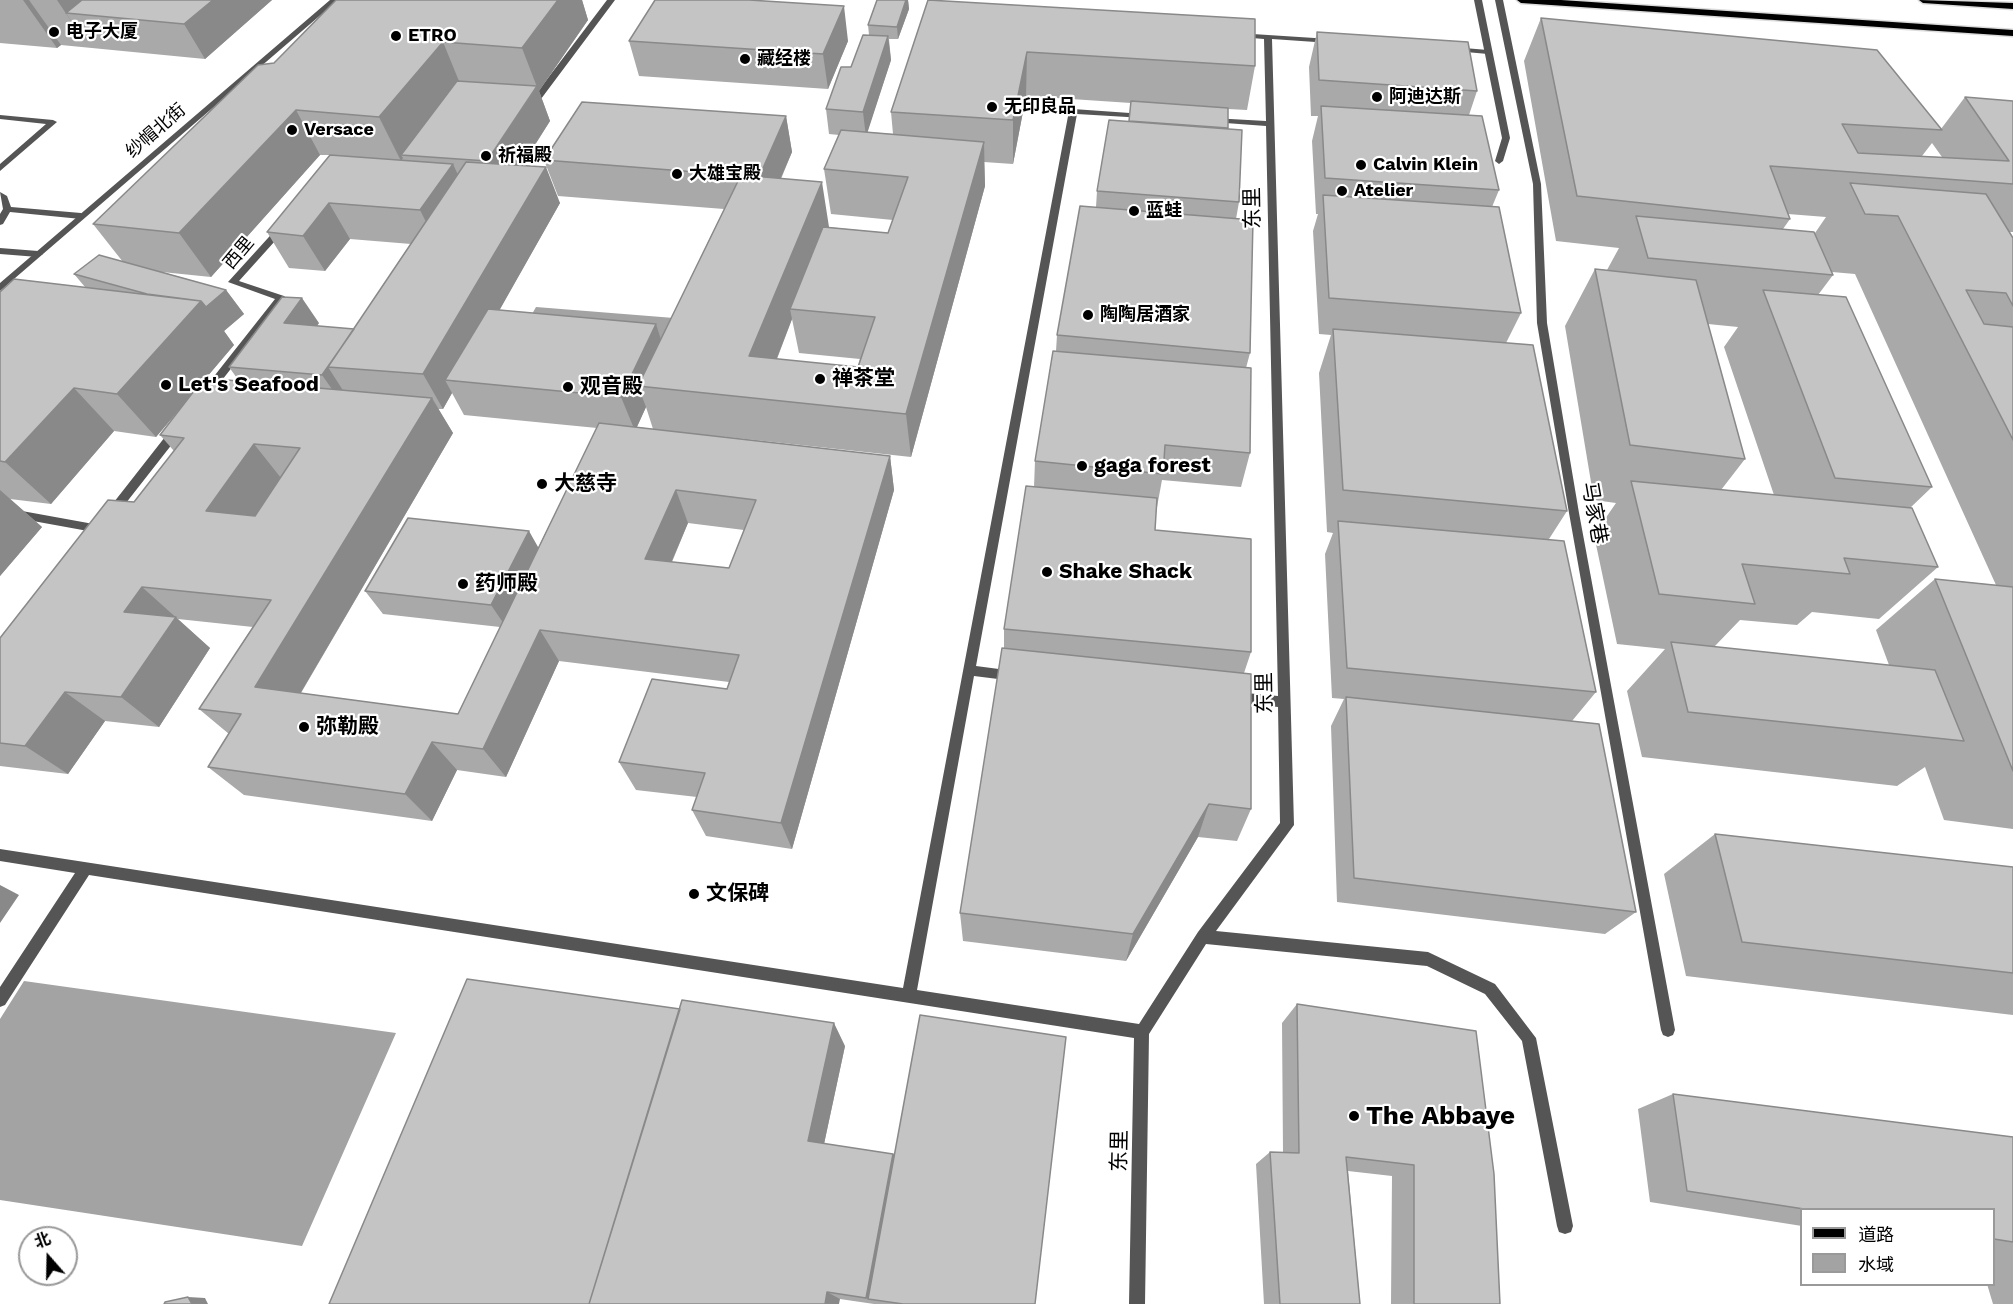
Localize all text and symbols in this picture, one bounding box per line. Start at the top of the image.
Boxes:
place label: 电子大厦 [66,21,138,43]
marker: 电子大厦 [47,25,61,39]
place label: ETRO [408,25,457,47]
marker: ETRO [389,29,403,43]
place label: 藏经楼 [757,48,811,70]
marker: 藏经楼 [738,52,752,66]
place label: 阿迪达斯 [1389,86,1461,108]
marker: 阿迪达斯 [1370,90,1384,104]
place label: 无印良品 [1004,96,1076,118]
street label: 纱帽北街 [122,99,190,163]
marker: 无印良品 [985,100,999,114]
place label: Versace [304,119,374,141]
marker: Versace [285,123,299,137]
place label: 祈福殿 [498,145,552,167]
marker: 祈福殿 [479,149,493,163]
place label: Calvin Klein [1373,154,1478,176]
marker: Calvin Klein [1354,158,1368,172]
place label: 大雄宝殿 [689,163,761,185]
marker: 大雄宝殿 [670,167,684,181]
place label: Atelier [1354,180,1413,202]
marker: Atelier [1335,184,1349,198]
street label: 东里 [1240,187,1266,229]
place label: 蓝蛙 [1146,200,1182,222]
marker: 蓝蛙 [1127,204,1141,218]
street label: 西里 [219,232,259,274]
place label: 陶陶居酒家 [1100,304,1190,326]
marker: 陶陶居酒家 [1081,308,1095,322]
place label: 禅茶堂 [832,366,895,392]
place label: Let's Seafood [178,372,319,398]
marker: 禅茶堂 [813,372,827,386]
place label: 观音殿 [580,374,643,400]
marker: Let's Seafood [159,378,173,392]
marker: 观音殿 [561,380,575,394]
place label: gaga forest [1094,453,1211,479]
marker: gaga forest [1075,459,1089,473]
place label: 大慈寺 [554,471,617,497]
marker: 大慈寺 [535,477,549,491]
street label: 马家巷 [1576,480,1612,546]
place label: Shake Shack [1059,559,1192,585]
marker: Shake Shack [1040,565,1054,579]
place label: 药师殿 [475,571,538,597]
marker: 药师殿 [456,577,470,591]
street label: 东里 [1252,672,1278,714]
place label: 弥勒殿 [316,714,379,740]
marker: 弥勒殿 [297,720,311,734]
place label: 文保碑 [706,881,769,907]
marker: 文保碑 [687,887,701,901]
place label: The Abbaye [1366,1100,1515,1132]
marker: The Abbaye [1347,1109,1361,1123]
street label: 东里 [1107,1130,1133,1172]
legend [1800,1208,1995,1286]
text: 道路 [1858,1224,1894,1245]
north arrow [18,1226,78,1286]
text: 北 [32,1229,53,1252]
text: 水域 [1858,1254,1894,1275]

